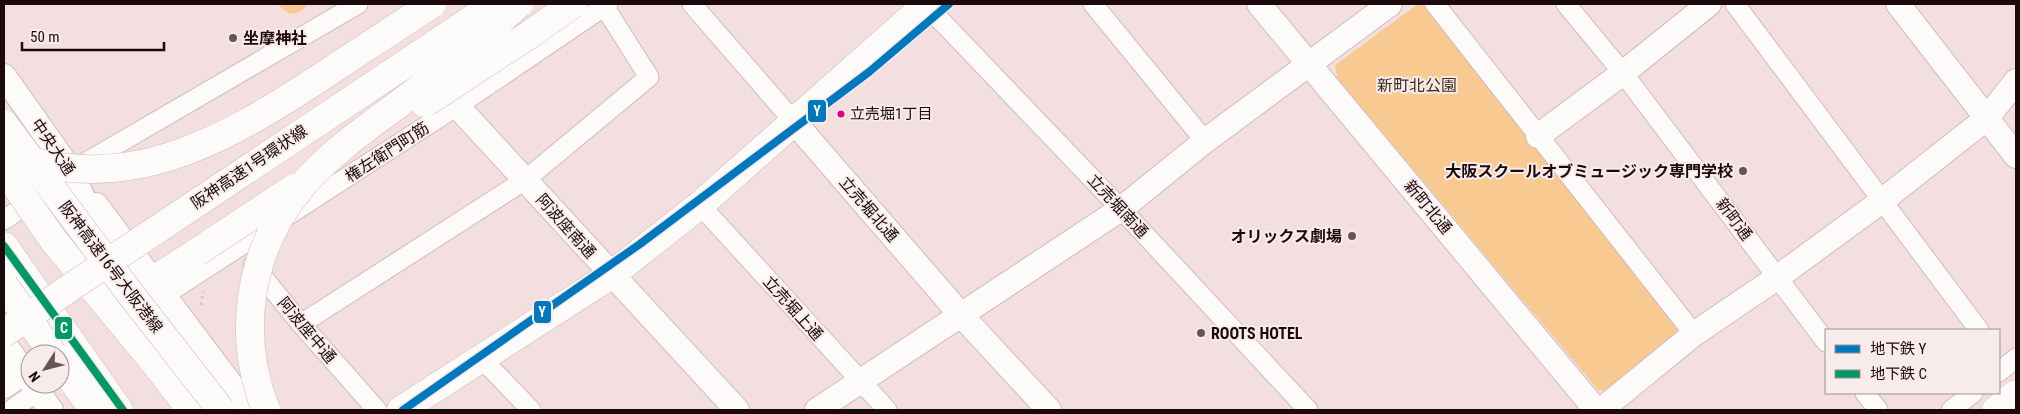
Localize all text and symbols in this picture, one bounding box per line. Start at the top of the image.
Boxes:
scale bar [22,20,165,52]
text: 50 m [30,28,60,46]
place label: 坐摩神社 [243,29,307,48]
marker: 坐摩神社 [227,32,239,44]
park label: 新町北公園 [1377,76,1457,95]
line badge: Y [807,99,827,123]
text: Y [813,103,821,119]
place label: 立売堀1丁目 [850,105,932,123]
marker: 立売堀1丁目 [836,109,846,119]
street label: 中央大通 [27,115,79,179]
street label: 権左衛門町筋 [342,118,432,186]
street label: 阪神高速1号環状線 [187,121,311,213]
place label: 大阪スクールオブミュージック専門学校 [1445,162,1733,181]
marker: 大阪スクールオブミュージック専門学校 [1737,165,1749,177]
street label: 立売堀南通 [1084,170,1152,242]
street label: 立売堀北通 [836,173,902,245]
street label: 新町北通 [1400,176,1456,238]
street label: 阿波座南通 [532,190,600,262]
street label: 新町通 [1712,194,1756,244]
street label: 阪神高速16号大阪港線 [55,197,167,337]
place label: オリックス劇場 [1230,227,1342,246]
marker: オリックス劇場 [1346,230,1358,242]
street label: 立売堀上通 [759,272,827,344]
street label: 阿波座中通 [274,293,340,367]
line badge: Y [533,300,552,324]
text: Y [538,304,546,320]
line badge: C [54,316,73,340]
text: C [60,320,68,336]
place label: ROOTS HOTEL [1211,324,1303,343]
marker: ROOTS HOTEL [1195,327,1207,339]
legend [1825,329,2000,394]
text: 地下鉄 Y [1870,340,1926,358]
north arrow [20,344,70,394]
text: 地下鉄 C [1870,365,1927,383]
text: N [25,368,43,385]

